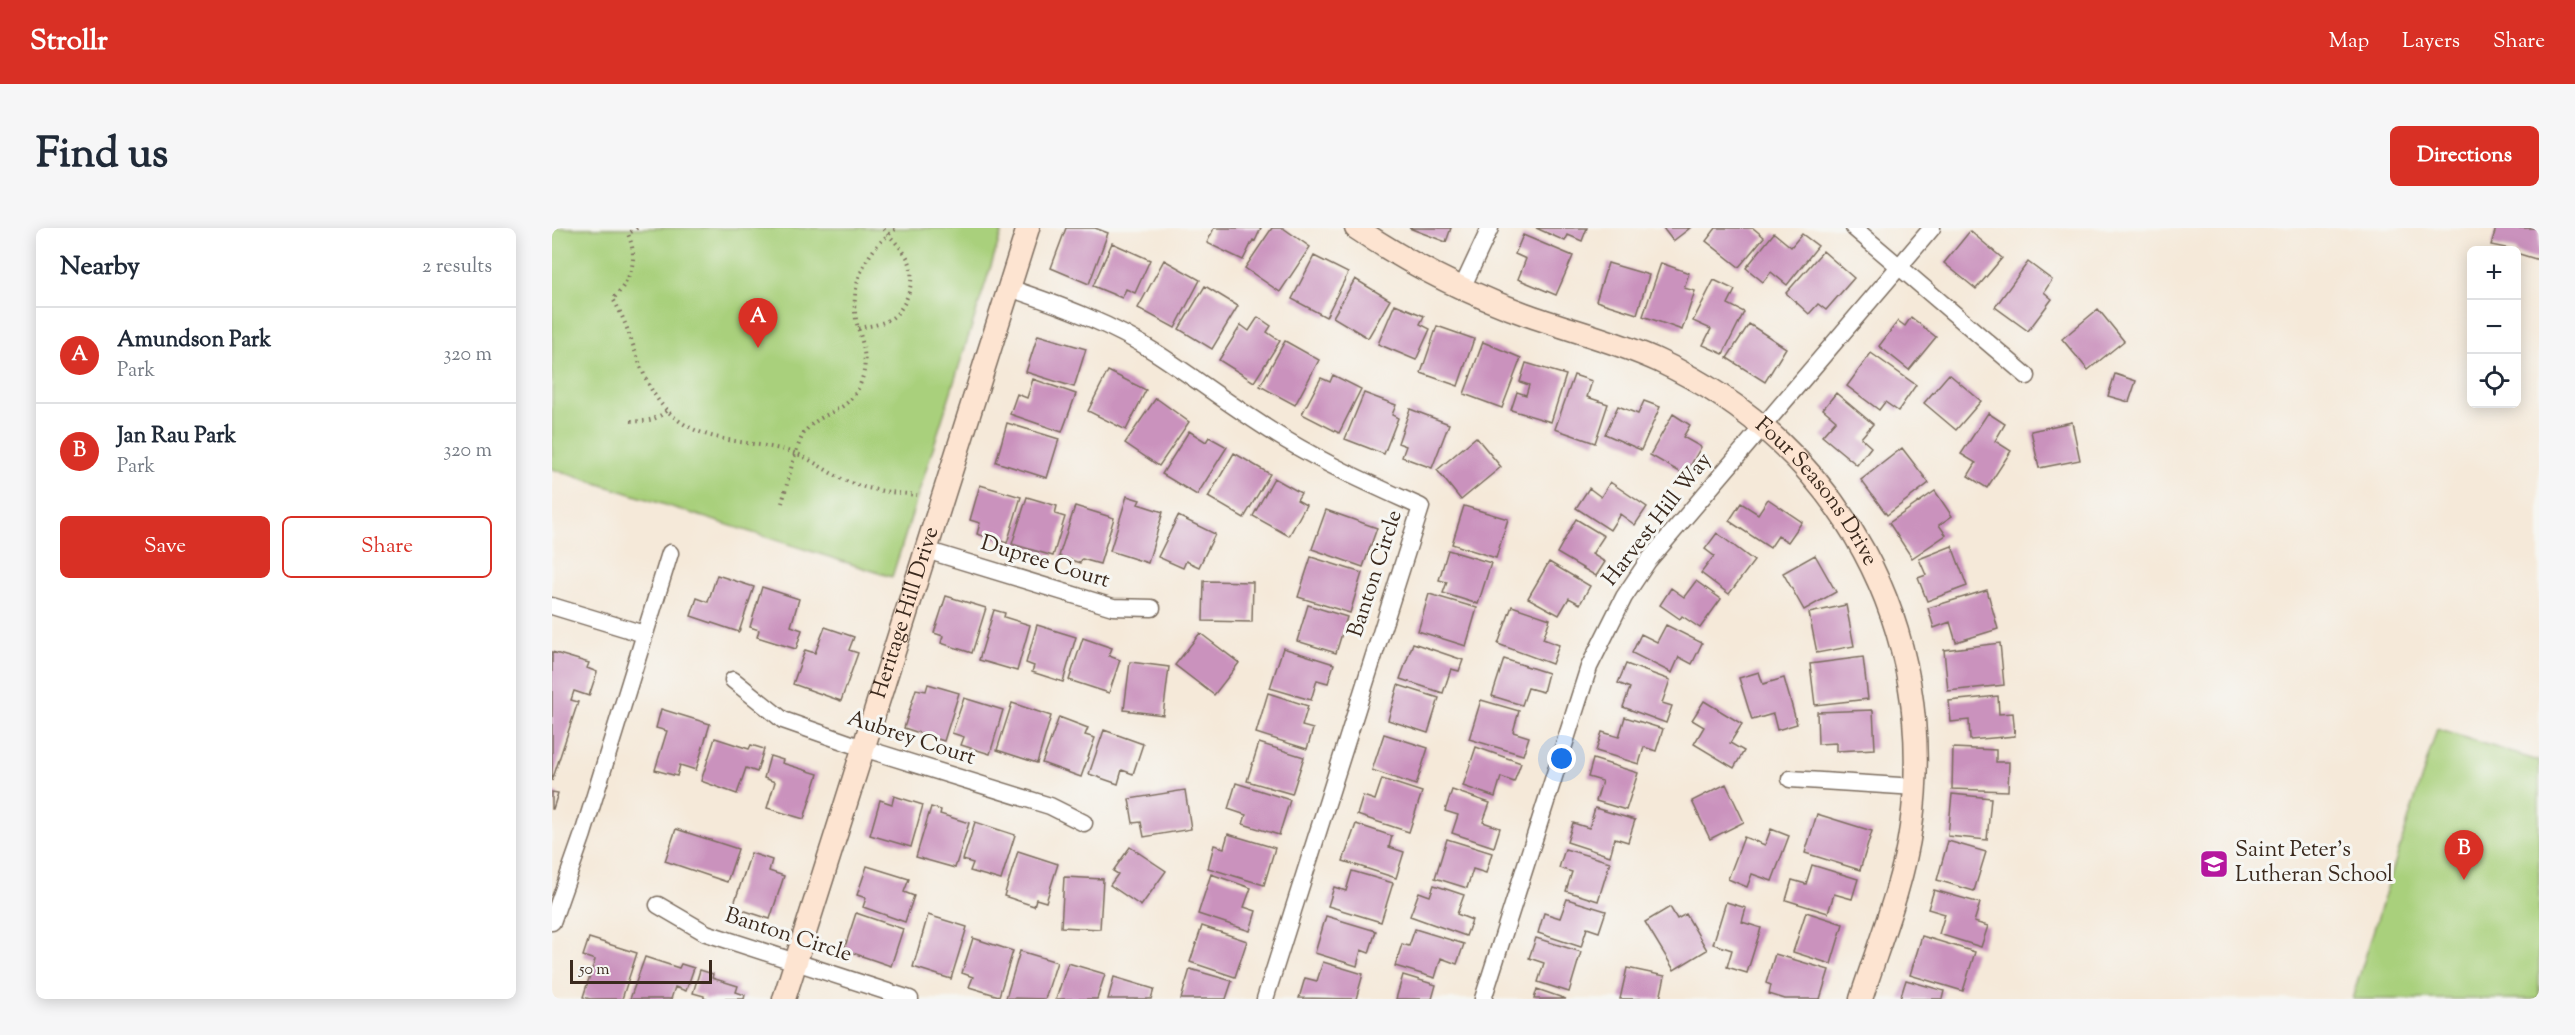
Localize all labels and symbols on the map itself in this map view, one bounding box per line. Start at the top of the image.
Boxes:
pin: A [738,298,778,348]
street label: Four Seasons Drive [1747,410,1885,572]
street label: Harvest Hill Way [1596,446,1721,594]
street label: Banton Circle [1340,506,1412,642]
street label: Heritage Hill Drive [864,523,948,703]
street label: Dupree Court [977,528,1114,598]
street label: Aubrey Court [843,703,980,775]
your location [1547,744,1576,773]
pin: B [2444,830,2484,880]
place label: Saint Peter's Lutheran School [2235,835,2393,892]
school or university icon: Saint Peter's Lutheran School [2198,848,2230,880]
street label: Banton Circle [720,900,856,972]
scale bar [570,957,712,984]

